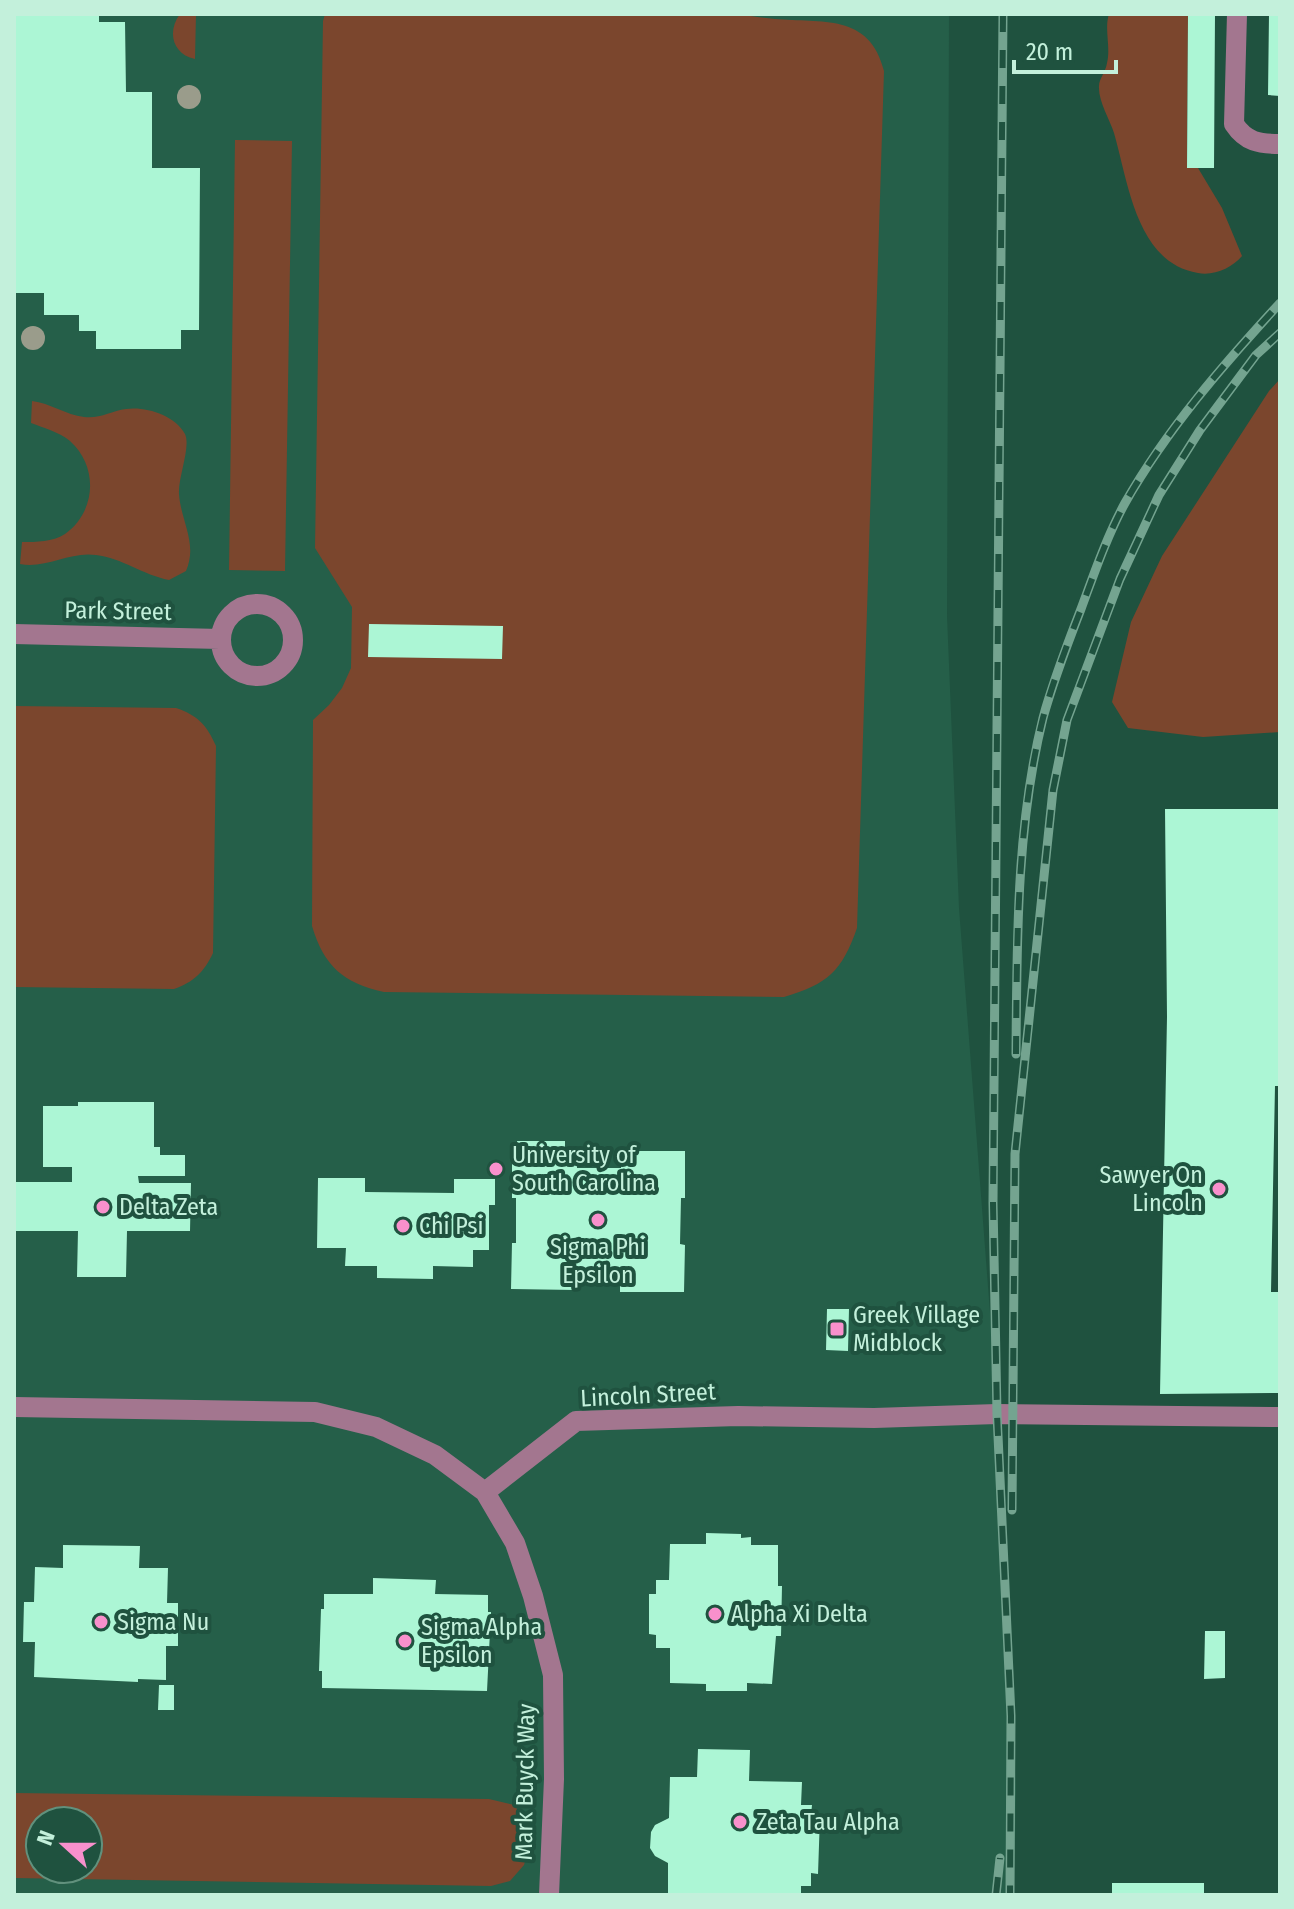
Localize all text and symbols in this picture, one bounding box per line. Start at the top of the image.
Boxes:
scale bar [1014,24,1116,74]
text: 20 m [1026,38,1073,66]
street label: Park Street [64,596,172,626]
place label: University of South Carolina [512,1141,656,1197]
marker: University of South Carolina [487,1160,505,1178]
place label: Sawyer On Lincoln [1100,1161,1203,1217]
marker: Sawyer On Lincoln [1210,1180,1228,1198]
place label: Delta Zeta [119,1193,218,1221]
marker: Delta Zeta [94,1198,112,1216]
marker: Sigma Phi Epsilon [589,1211,607,1229]
place label: Chi Psi [419,1212,484,1240]
marker: Chi Psi [394,1217,412,1235]
place label: Sigma Phi Epsilon [550,1233,646,1289]
place label: Greek Village Midblock [853,1301,980,1357]
marker: Greek Village Midblock [828,1320,846,1338]
street label: Lincoln Street [580,1377,716,1413]
place label: Alpha Xi Delta [731,1600,868,1628]
marker: Alpha Xi Delta [706,1605,724,1623]
place label: Sigma Nu [117,1608,209,1636]
marker: Sigma Nu [92,1613,110,1631]
place label: Sigma Alpha Epsilon [421,1613,542,1669]
marker: Sigma Alpha Epsilon [396,1632,414,1650]
street label: Mark Buyck Way [510,1703,540,1861]
north arrow [24,1805,104,1885]
place label: Zeta Tau Alpha [756,1808,900,1836]
marker: Zeta Tau Alpha [731,1813,749,1831]
text: N [31,1827,61,1849]

